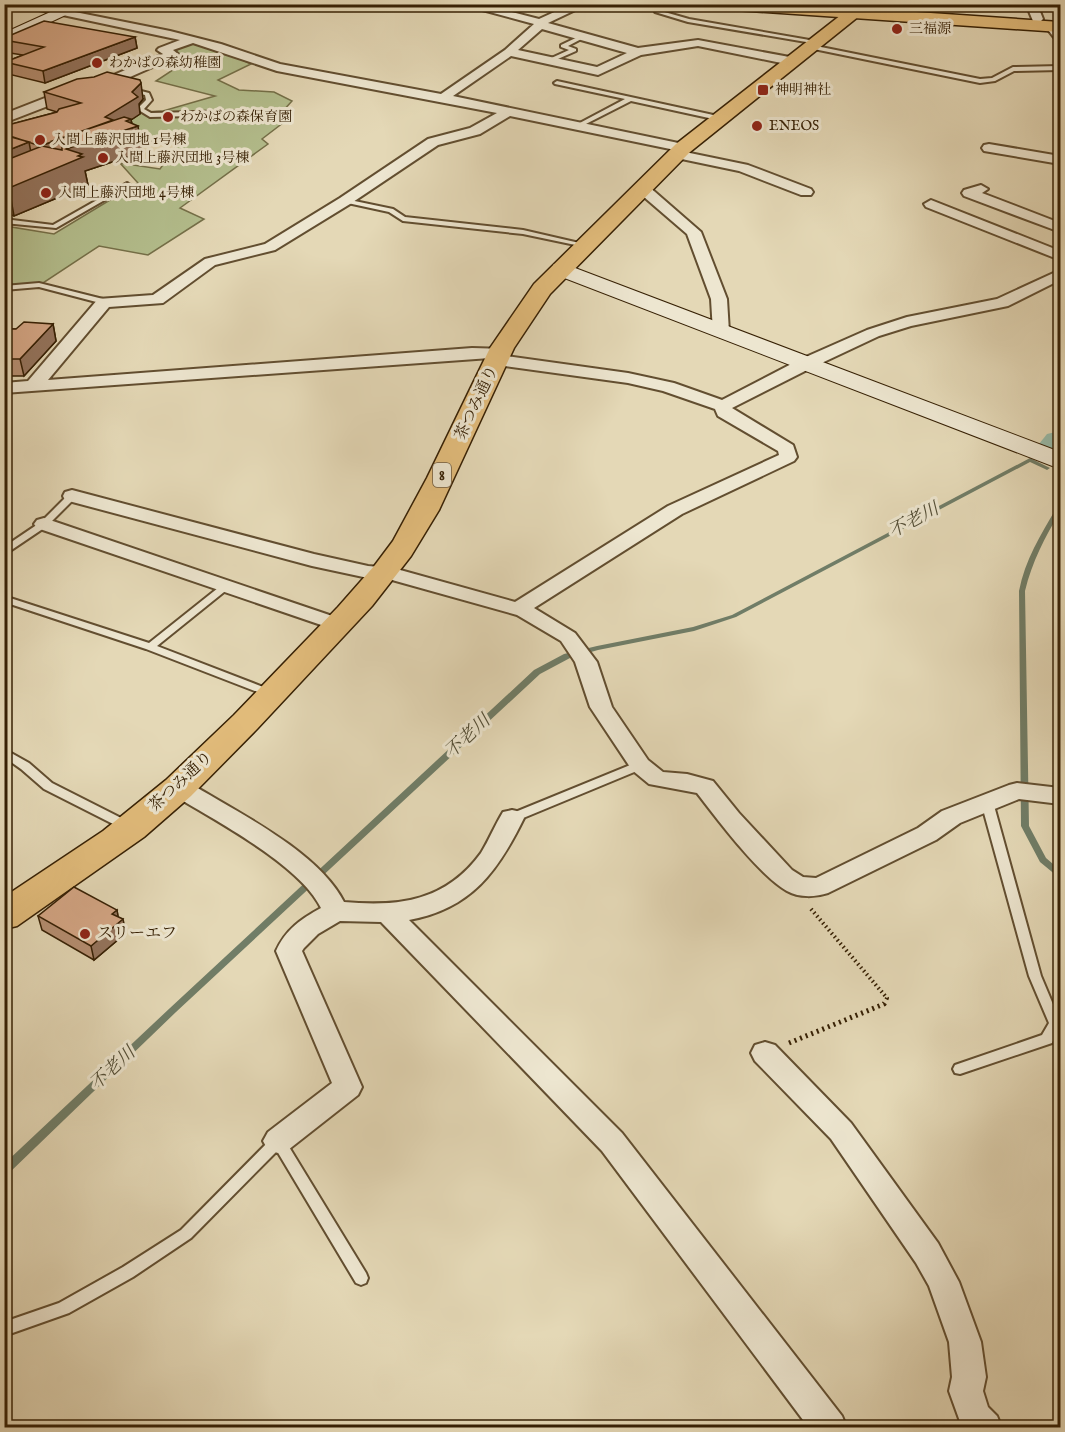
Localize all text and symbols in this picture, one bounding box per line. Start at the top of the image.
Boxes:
place label: 三福源 [909,20,951,38]
marker: 三福源 [890,22,904,36]
place label: わかばの森幼稚園 [109,54,221,72]
marker: わかばの森幼稚園 [90,56,104,70]
place label: 神明神社 [775,81,831,99]
marker: 神明神社 [756,83,770,97]
place label: わかばの森保育園 [180,108,292,126]
marker: わかばの森保育園 [161,110,175,124]
place label: ENEOS [769,117,819,135]
marker: ENEOS [750,119,764,133]
place label: 入間上藤沢団地 1号棟 [52,131,186,149]
marker: 入間上藤沢団地 1号棟 [33,133,47,147]
place label: 入間上藤沢団地 3号棟 [115,149,249,167]
marker: 入間上藤沢団地 3号棟 [96,151,110,165]
place label: 入間上藤沢団地 4号棟 [58,184,194,202]
marker: 入間上藤沢団地 4号棟 [39,186,53,200]
street label: 茶つみ通り [451,363,503,443]
road number: 8 [433,463,451,487]
water label: 不老川 [885,497,945,544]
water label: 不老川 [440,709,497,764]
street label: 茶つみ通り [145,747,217,817]
place label: スリーエフ [97,924,177,944]
marker: スリーエフ [78,927,92,941]
water label: 不老川 [85,1041,142,1096]

